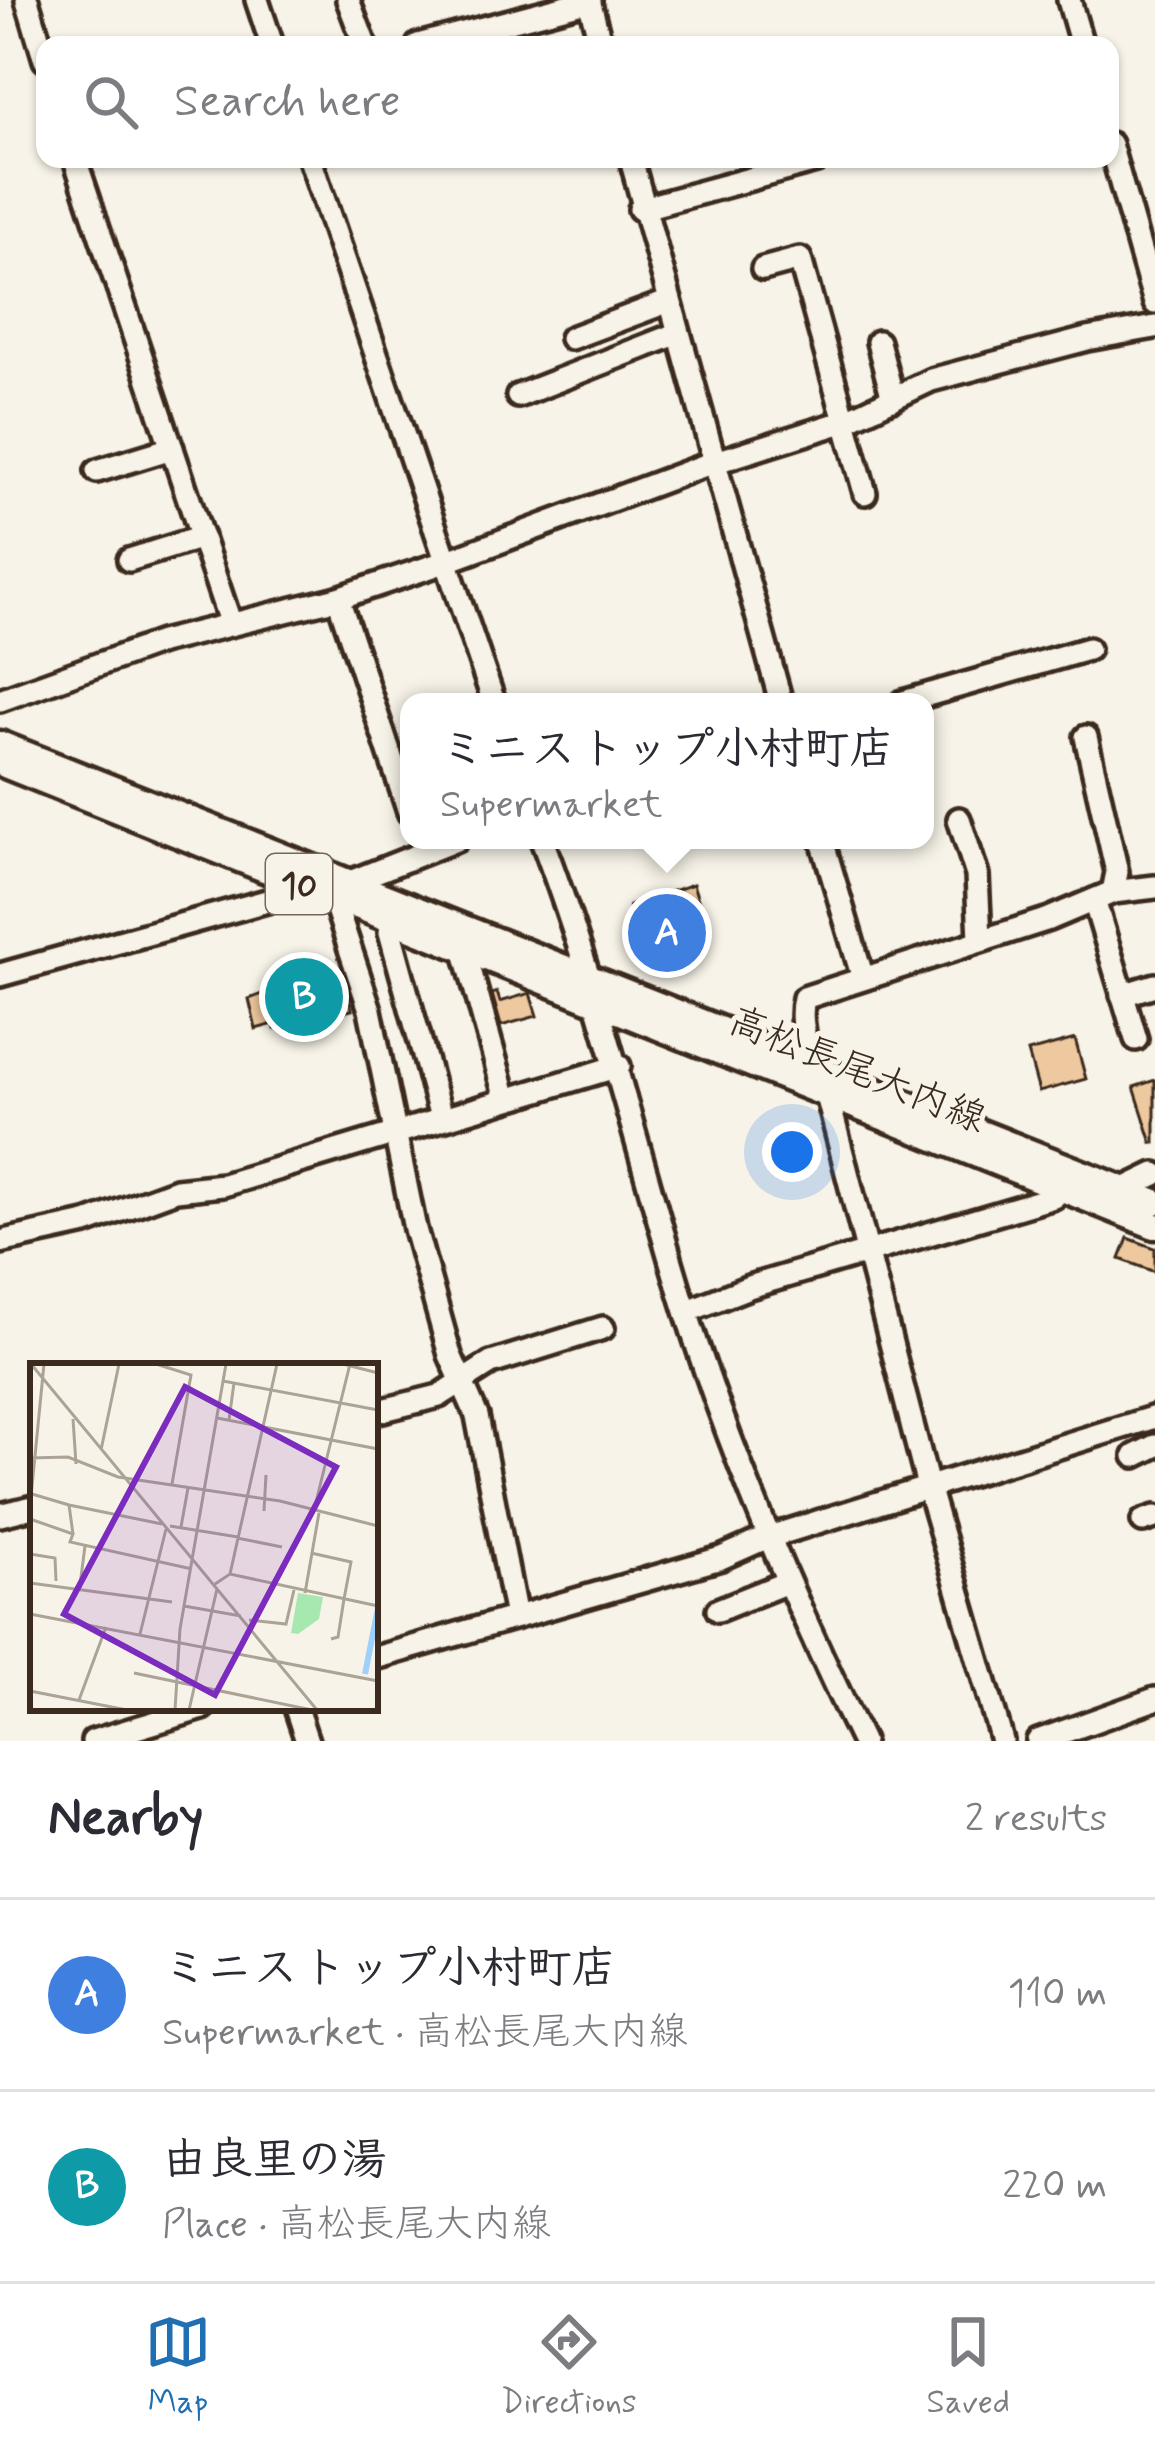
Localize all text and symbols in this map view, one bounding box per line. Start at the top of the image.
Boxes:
search box [36,36,1119,168]
icon: search [78,69,144,135]
text: Search here [174,73,401,132]
popup [400,693,934,849]
text: ミニストップ小村町店 [440,721,894,780]
text: Supermarket [440,780,662,831]
road number: 10 [266,854,332,914]
pin: A [628,888,706,978]
pin: B [265,952,343,1042]
street label: 高松長尾大内線 [721,996,993,1146]
your location [762,1122,822,1182]
inset map [30,1363,378,1711]
text: Nearby [48,1786,203,1852]
text: 2 results [965,1794,1107,1845]
text: ミニストップ小村町店 [162,1940,617,1999]
text: A [74,1969,100,2020]
text: 110 m [1008,1969,1107,2020]
text: Supermarket · 高松長尾大内線 [162,2008,688,2059]
text: 由良里の湯 [162,2132,387,2191]
text: B [75,2161,99,2212]
text: 220 m [1002,2161,1107,2212]
text: Place · 高松長尾大内線 [162,2200,551,2251]
tab: Map [145,2309,211,2425]
tab: Directions [501,2309,637,2425]
tab: Saved [927,2309,1010,2425]

